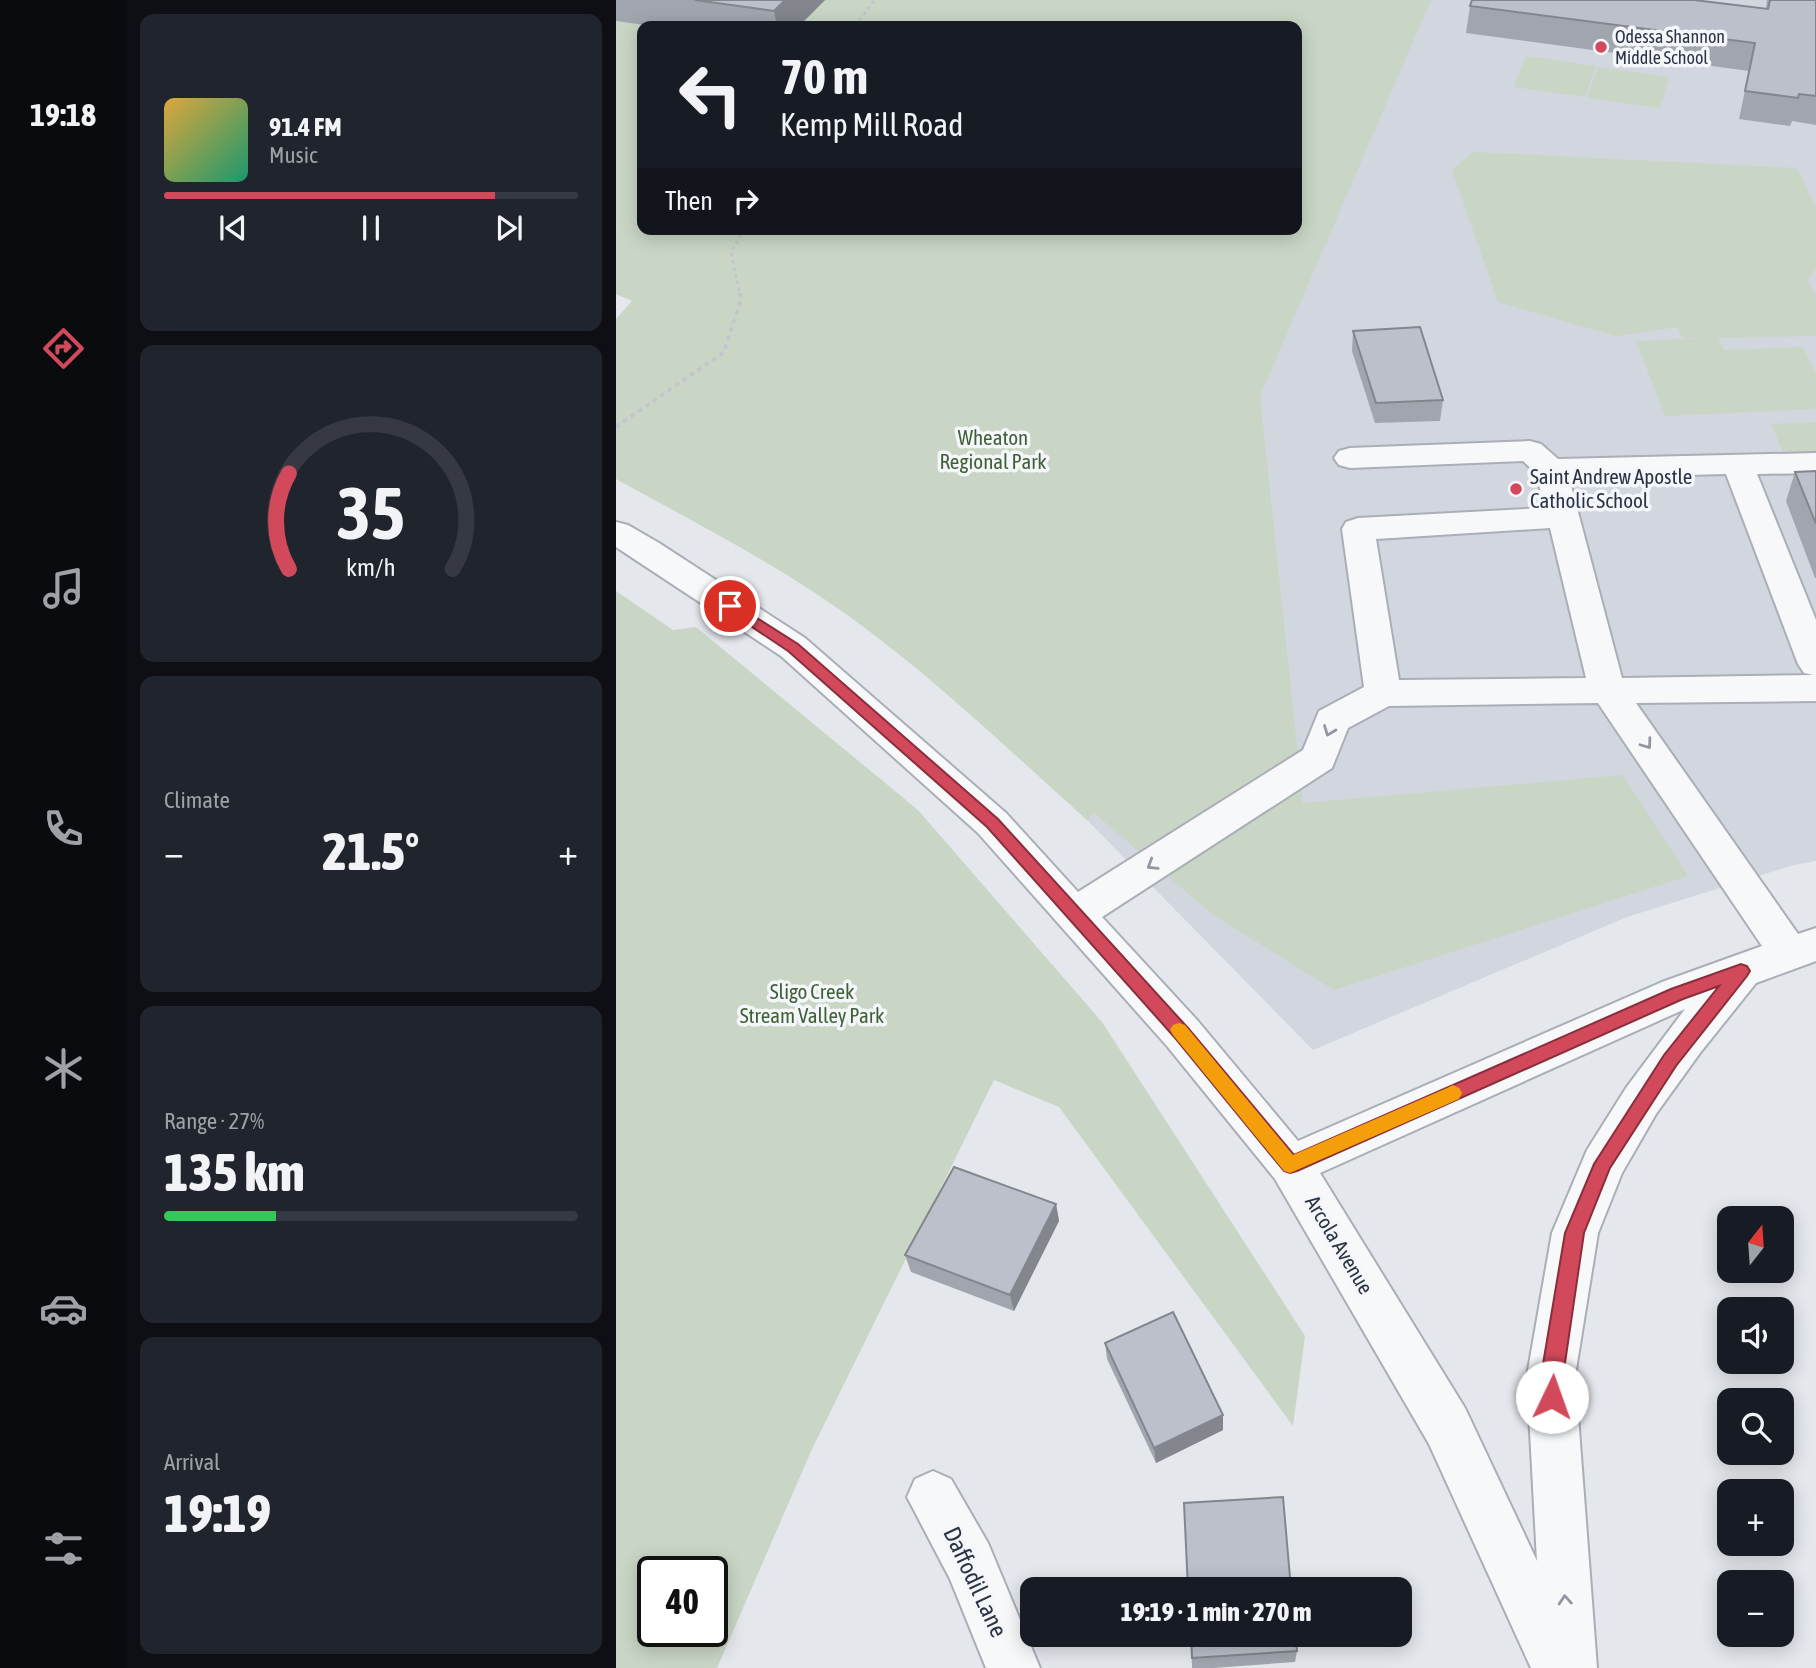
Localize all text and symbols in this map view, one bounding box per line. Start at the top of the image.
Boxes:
place label: Odessa Shannon Middle School [1615,26,1725,68]
marker: Odessa Shannon Middle School [1593,39,1609,55]
text: 70 m [780,48,868,104]
icon: left [665,49,756,140]
text: 19:18 [30,96,96,133]
text: Kemp Mill Road [780,106,963,143]
text: 91.4 FM [269,112,342,142]
text: Music [269,142,317,168]
icon: right [727,182,765,220]
text: Then [665,186,713,216]
icon: previous [214,209,252,247]
icon: pause [352,209,390,247]
icon: next [490,209,528,247]
icon: directions [39,324,88,373]
park label: Wheaton Regional Park [939,425,1047,473]
place label: Saint Andrew Apostle Catholic School [1530,464,1692,512]
text: 35 [337,472,405,555]
marker: Saint Andrew Apostle Catholic School [1508,481,1524,497]
text: km/h [346,553,396,581]
icon: music [39,564,88,613]
pin [700,576,760,636]
icon: arrive [711,587,749,625]
one-way arrow [1323,724,1337,737]
one-way arrow [1639,736,1651,749]
text: Climate [164,787,230,813]
icon: phone [39,804,88,853]
text: 21.5° [323,821,419,881]
text: − [164,830,184,873]
text: + [558,830,578,873]
one-way arrow [1147,856,1160,869]
park label: Sligo Creek Stream Valley Park [740,979,884,1027]
icon: climate [39,1044,88,1093]
text: Range · 27% [164,1108,264,1134]
text: 135 km [164,1142,305,1202]
street label: Arcola Avenue [1301,1191,1379,1298]
north arrow [1717,1206,1794,1283]
map controls [1717,1206,1794,1647]
icon: car [39,1284,88,1333]
button: sound [1717,1297,1794,1374]
position arrow [1515,1360,1589,1434]
button: search [1717,1388,1794,1465]
text: Arrival [164,1449,220,1475]
button: + [1717,1479,1794,1556]
text: 19:19 [164,1483,271,1543]
street label: Daffodil Lane [938,1522,1013,1641]
icon: filters [39,1524,88,1573]
speed limit sign: 40 [637,1556,728,1647]
button: − [1717,1570,1794,1647]
one-way arrow [1558,1594,1573,1605]
text: 19:19 · 1 min · 270 m [1121,1597,1311,1627]

